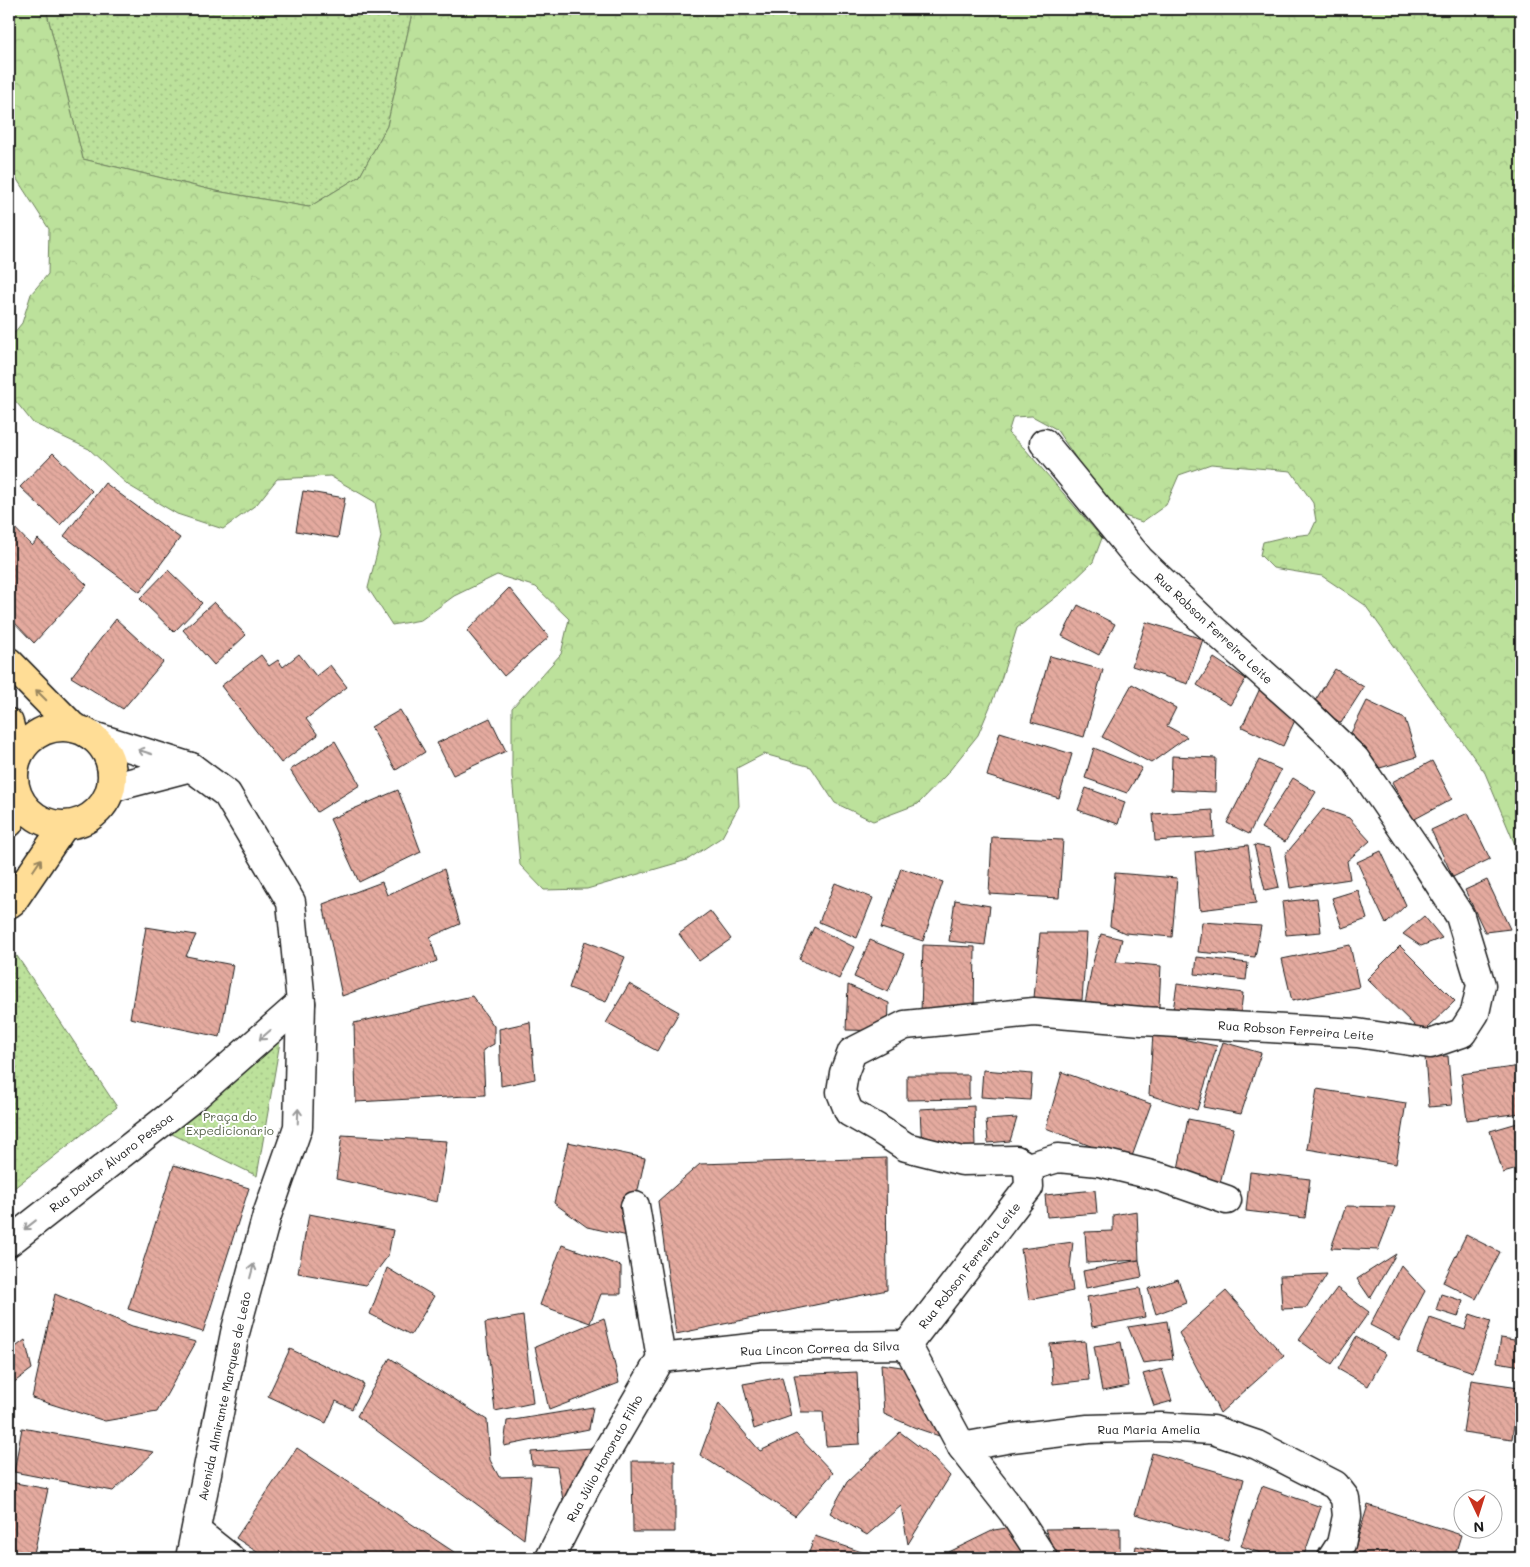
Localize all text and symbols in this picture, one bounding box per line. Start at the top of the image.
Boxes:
street label: Rua Robson Ferreira Leite [1151,569,1277,687]
one-way arrow [35,689,48,701]
one-way arrow [137,747,153,757]
one-way arrow [32,859,42,873]
street label: Rua Robson Ferreira Leite [1218,1017,1374,1043]
one-way arrow [259,1029,272,1040]
park label: Praça do Expedicionário [186,1108,274,1138]
one-way arrow [294,1108,303,1124]
street label: Rua Doutor Álvaro Pessoa [46,1109,176,1215]
street label: Rua Robson Ferreira Leite [915,1199,1023,1331]
one-way arrow [24,1220,37,1231]
one-way arrow [247,1264,257,1280]
street label: Avenida Almirante Marques de Leão [194,1290,254,1502]
street label: Rua Lincon Correa da Silva [740,1337,900,1359]
street label: Rua Júlio Honorato Filho [562,1392,646,1524]
street label: Rua Maria Amelia [1097,1421,1201,1437]
north arrow [1452,1490,1502,1540]
text: N [1473,1518,1485,1537]

